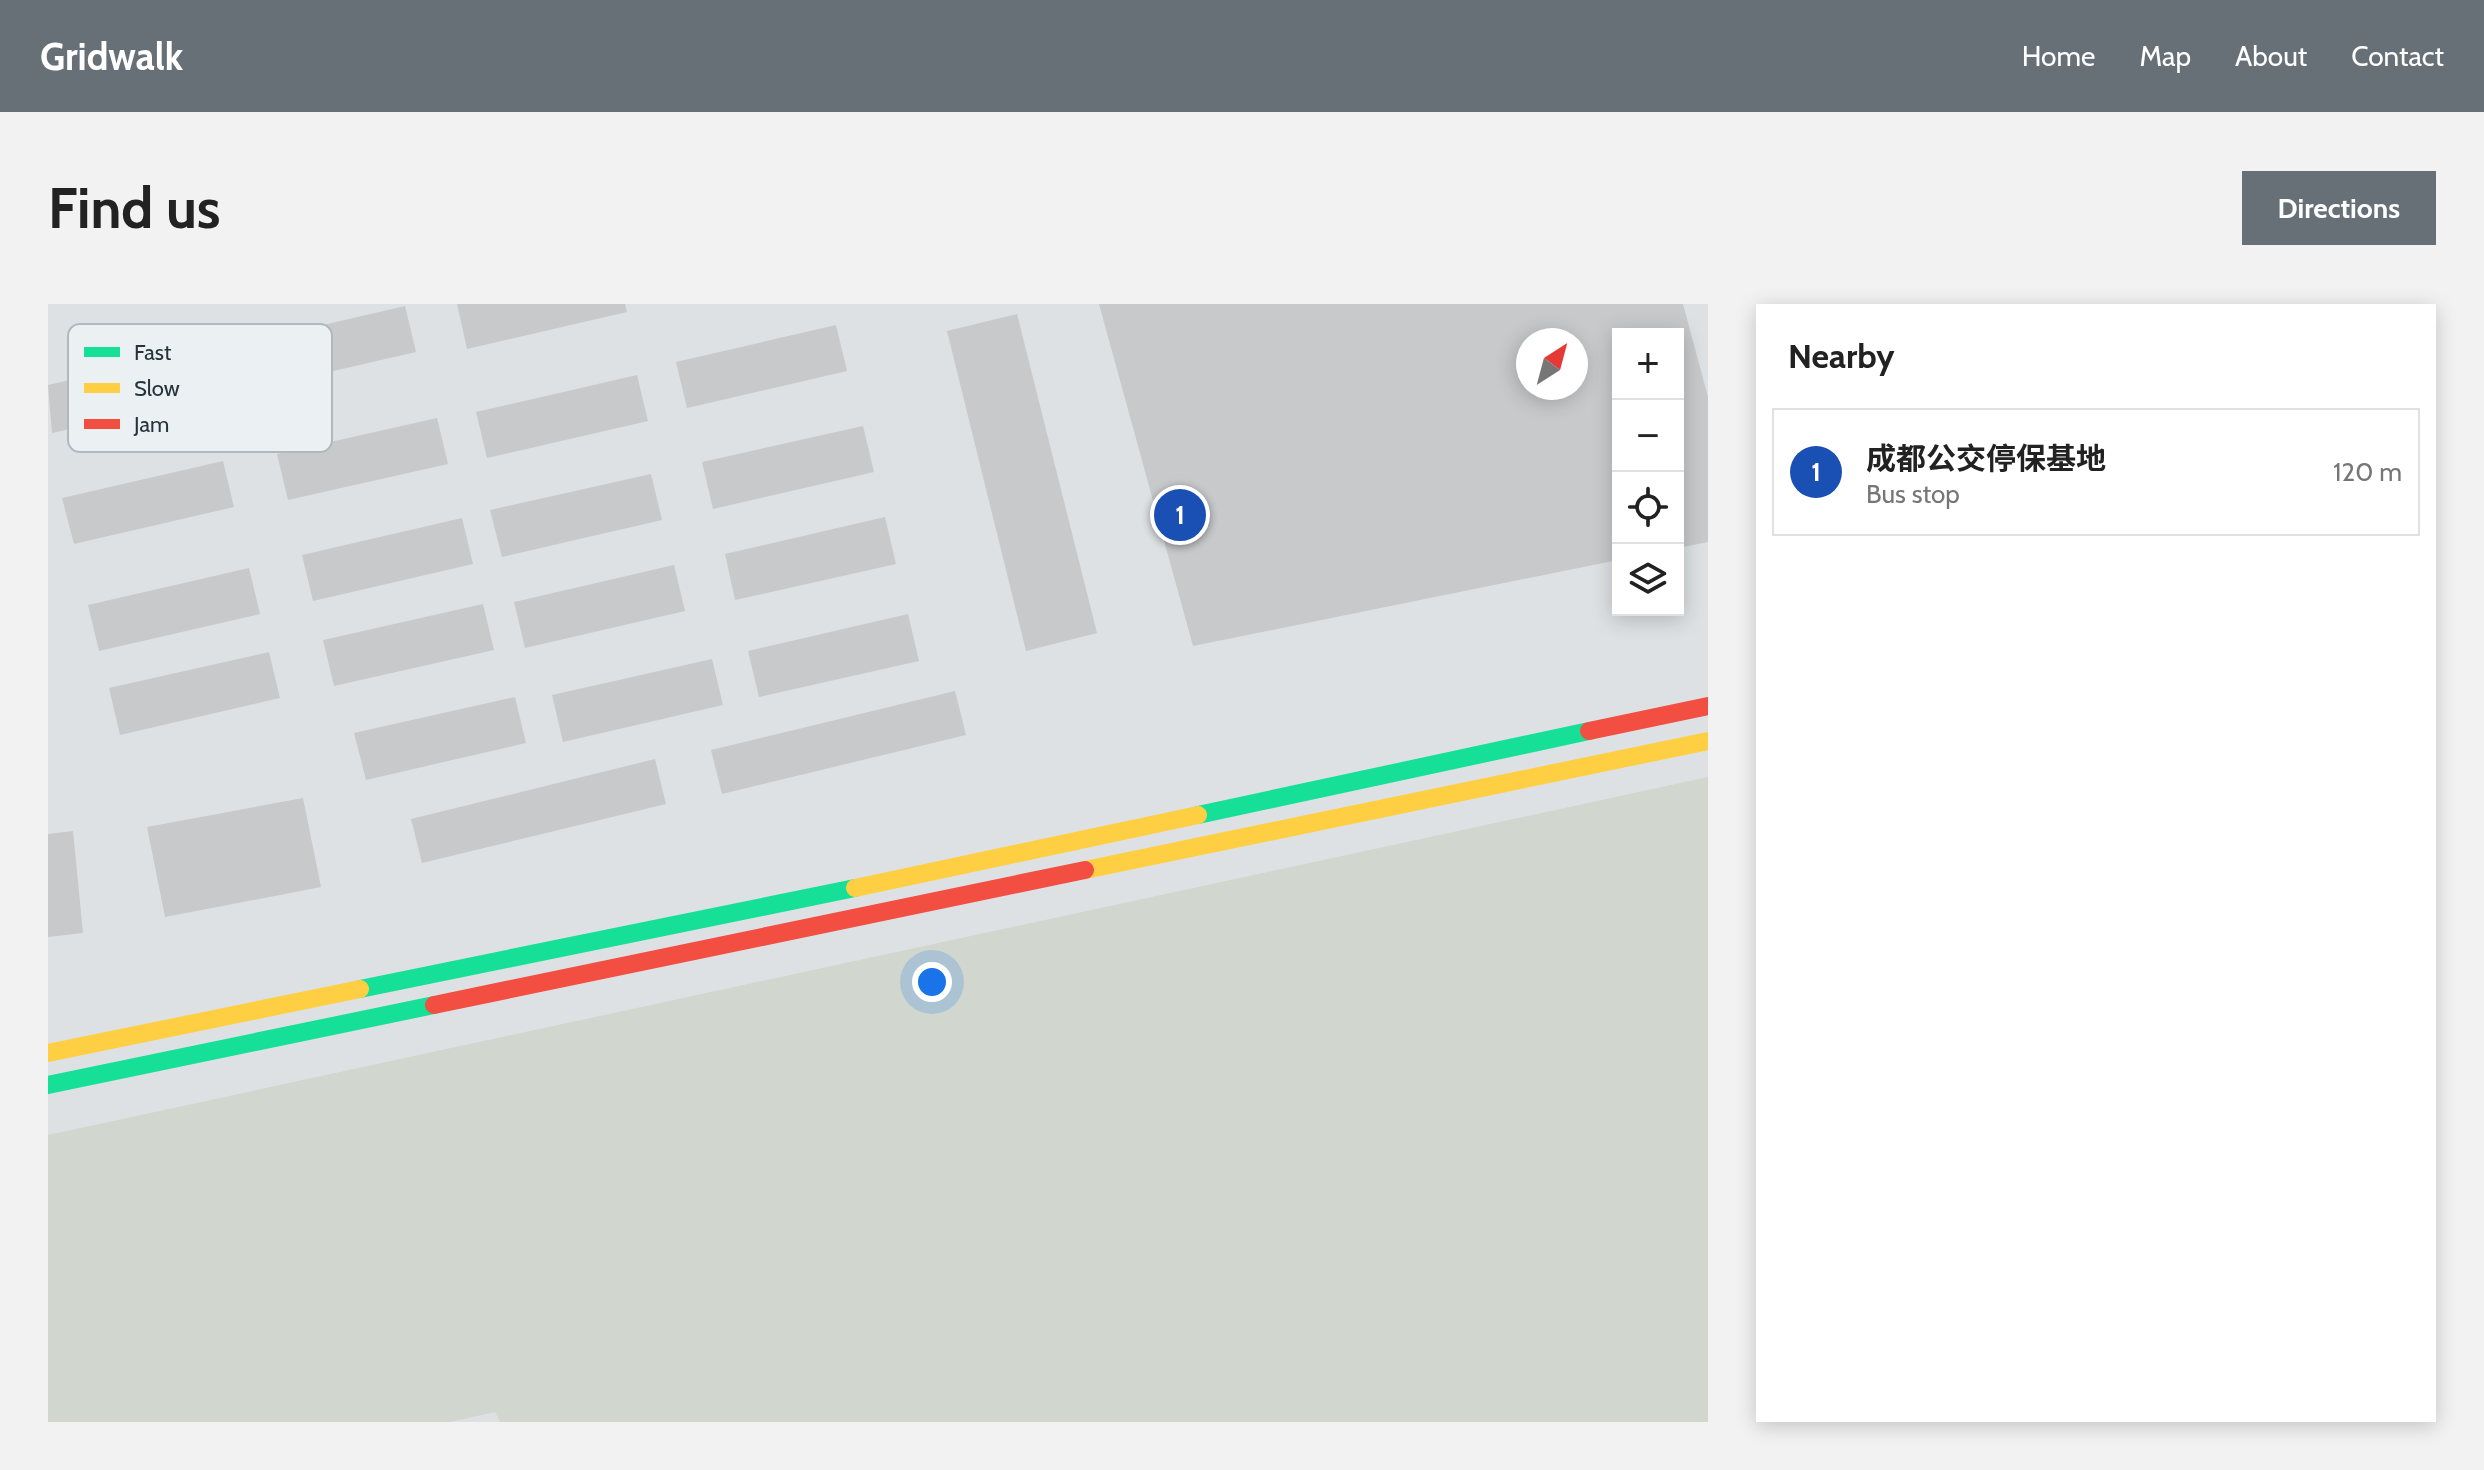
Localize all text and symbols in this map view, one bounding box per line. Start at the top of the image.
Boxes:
text: Gridwalk [40,33,183,80]
text: Home [2022,39,2095,73]
text: Map [2139,39,2191,73]
text: About [2235,39,2307,73]
text: Contact [2351,39,2444,73]
button: Directions [2242,171,2436,245]
text: Find us [48,174,221,242]
legend [68,324,332,452]
north arrow [1516,328,1588,400]
map controls [1612,328,1684,616]
button: + [1612,328,1684,400]
text: Nearby [1788,335,1895,377]
text: Fast [134,339,172,366]
text: Slow [134,375,180,402]
button: − [1612,400,1684,472]
text: Jam [133,411,169,438]
text: 成都公交停保基地 [1866,440,2106,477]
text: 1 [1811,456,1821,488]
text: 120 m [2333,456,2402,488]
button: locate [1612,472,1684,544]
text: Bus stop [1866,478,1960,510]
pin: 1 [1154,485,1206,545]
button: layers [1612,544,1684,616]
your location [912,962,952,1002]

